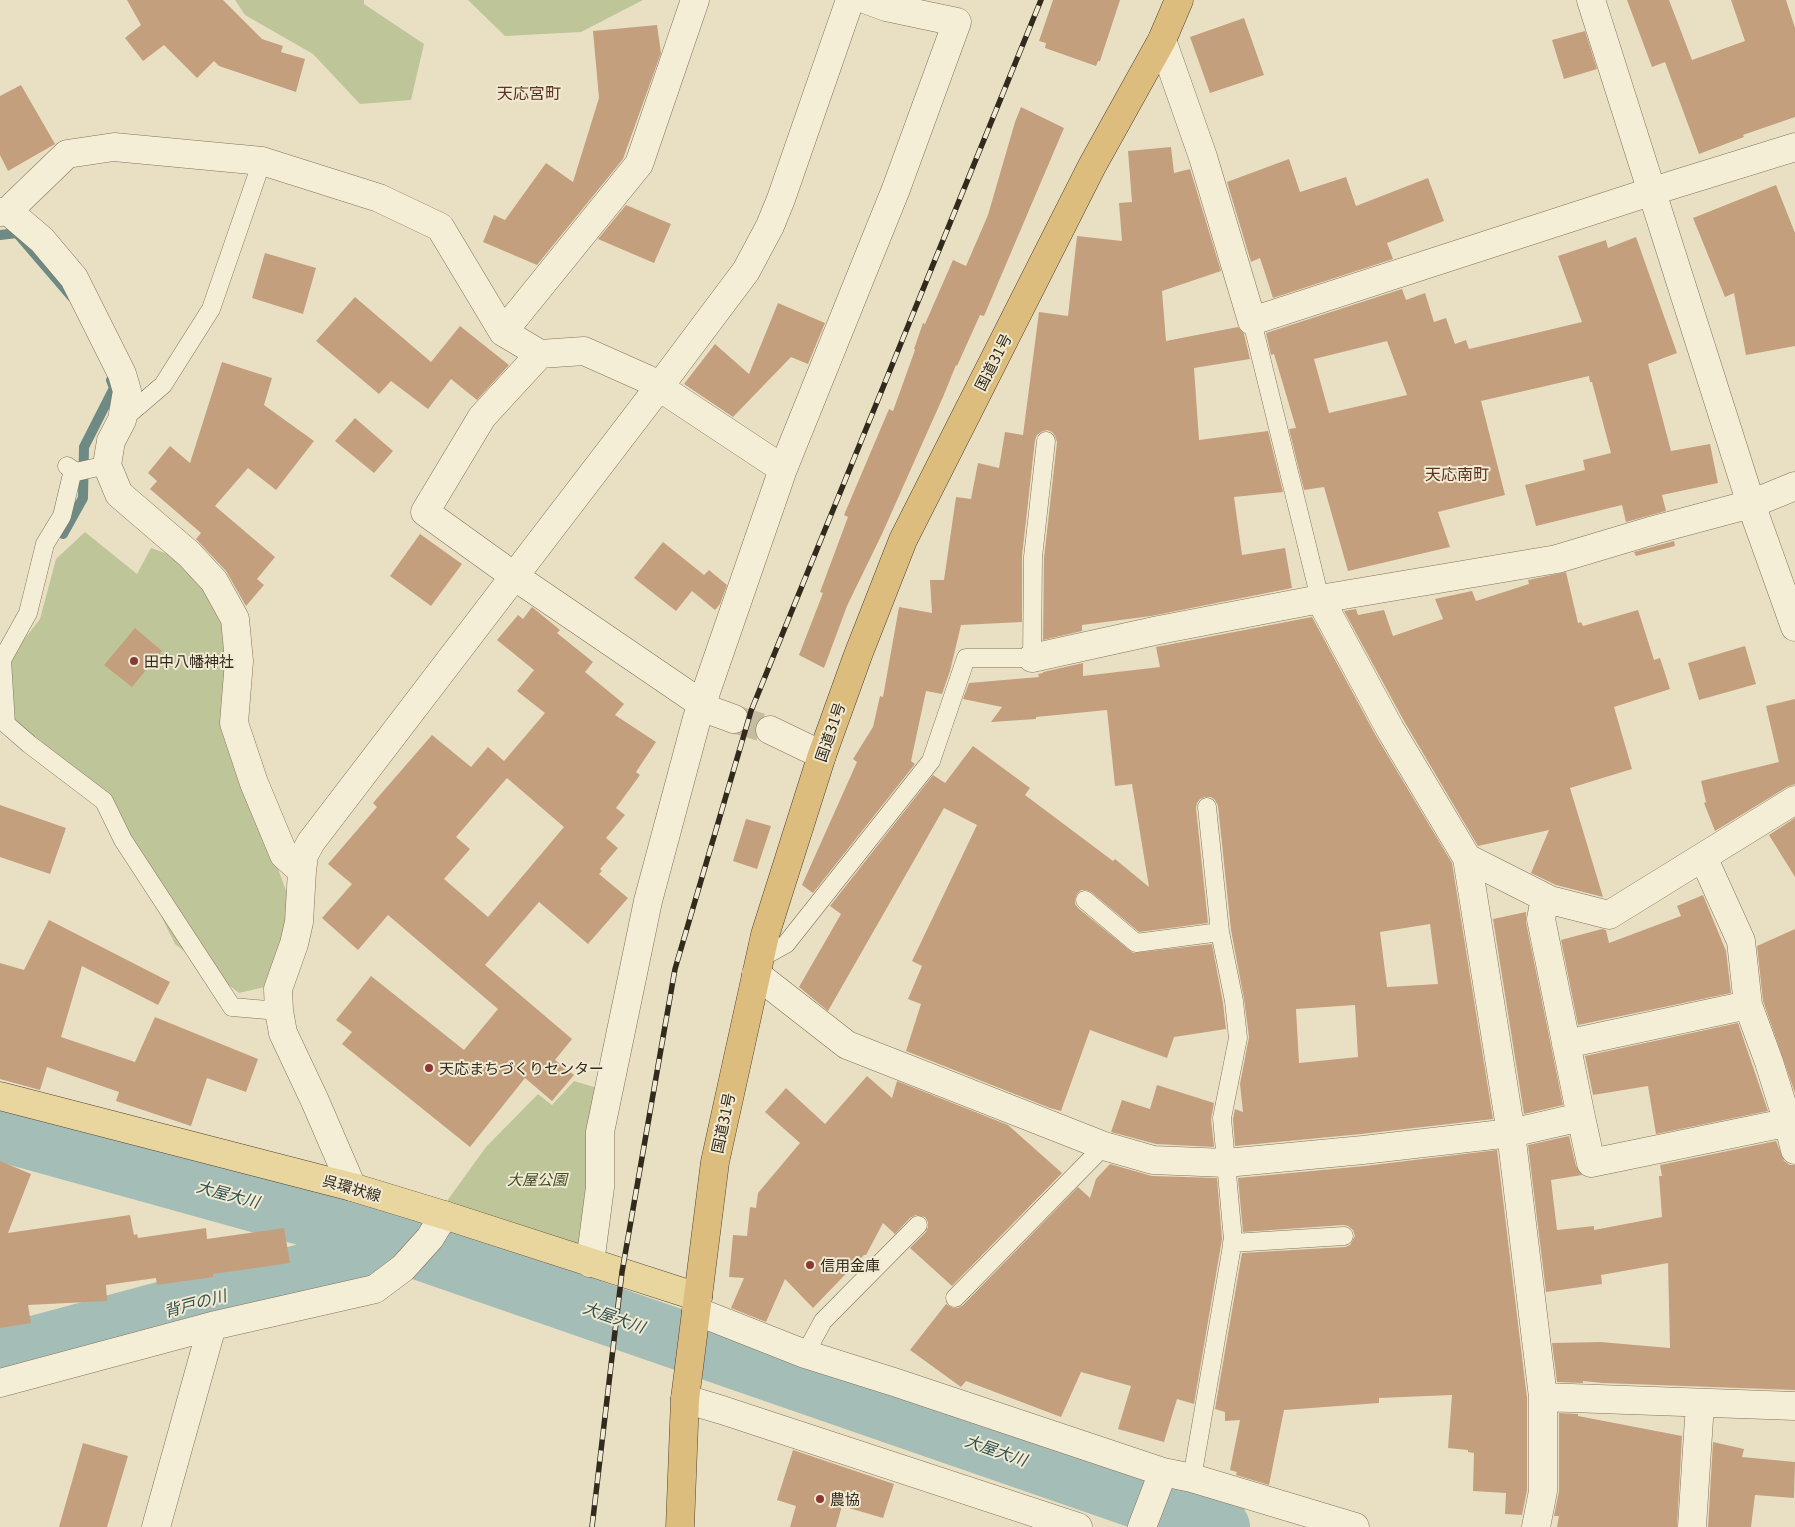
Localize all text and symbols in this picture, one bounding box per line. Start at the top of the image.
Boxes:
district label: 天応宮町 [497,83,561,103]
street label: 国道31号 [971,330,1015,394]
district label: 天応南町 [1425,464,1489,484]
place label: 田中八幡神社 [144,652,234,670]
marker: 田中八幡神社 [128,655,140,667]
street label: 国道31号 [811,700,849,764]
place label: 天応まちづくりセンター [439,1059,604,1077]
marker: 天応まちづくりセンター [423,1062,435,1074]
street label: 国道31号 [708,1091,738,1155]
park label: 大屋公園 [507,1170,567,1188]
street label: 呉環状線 [321,1171,383,1205]
water label: 大屋大川 [195,1176,261,1212]
place label: 信用金庫 [820,1256,880,1274]
marker: 信用金庫 [804,1259,816,1271]
water label: 背戸の川 [162,1285,228,1321]
water label: 大屋大川 [581,1298,647,1336]
water label: 大屋大川 [963,1431,1029,1469]
place label: 農協 [830,1490,860,1508]
marker: 農協 [814,1493,826,1505]

